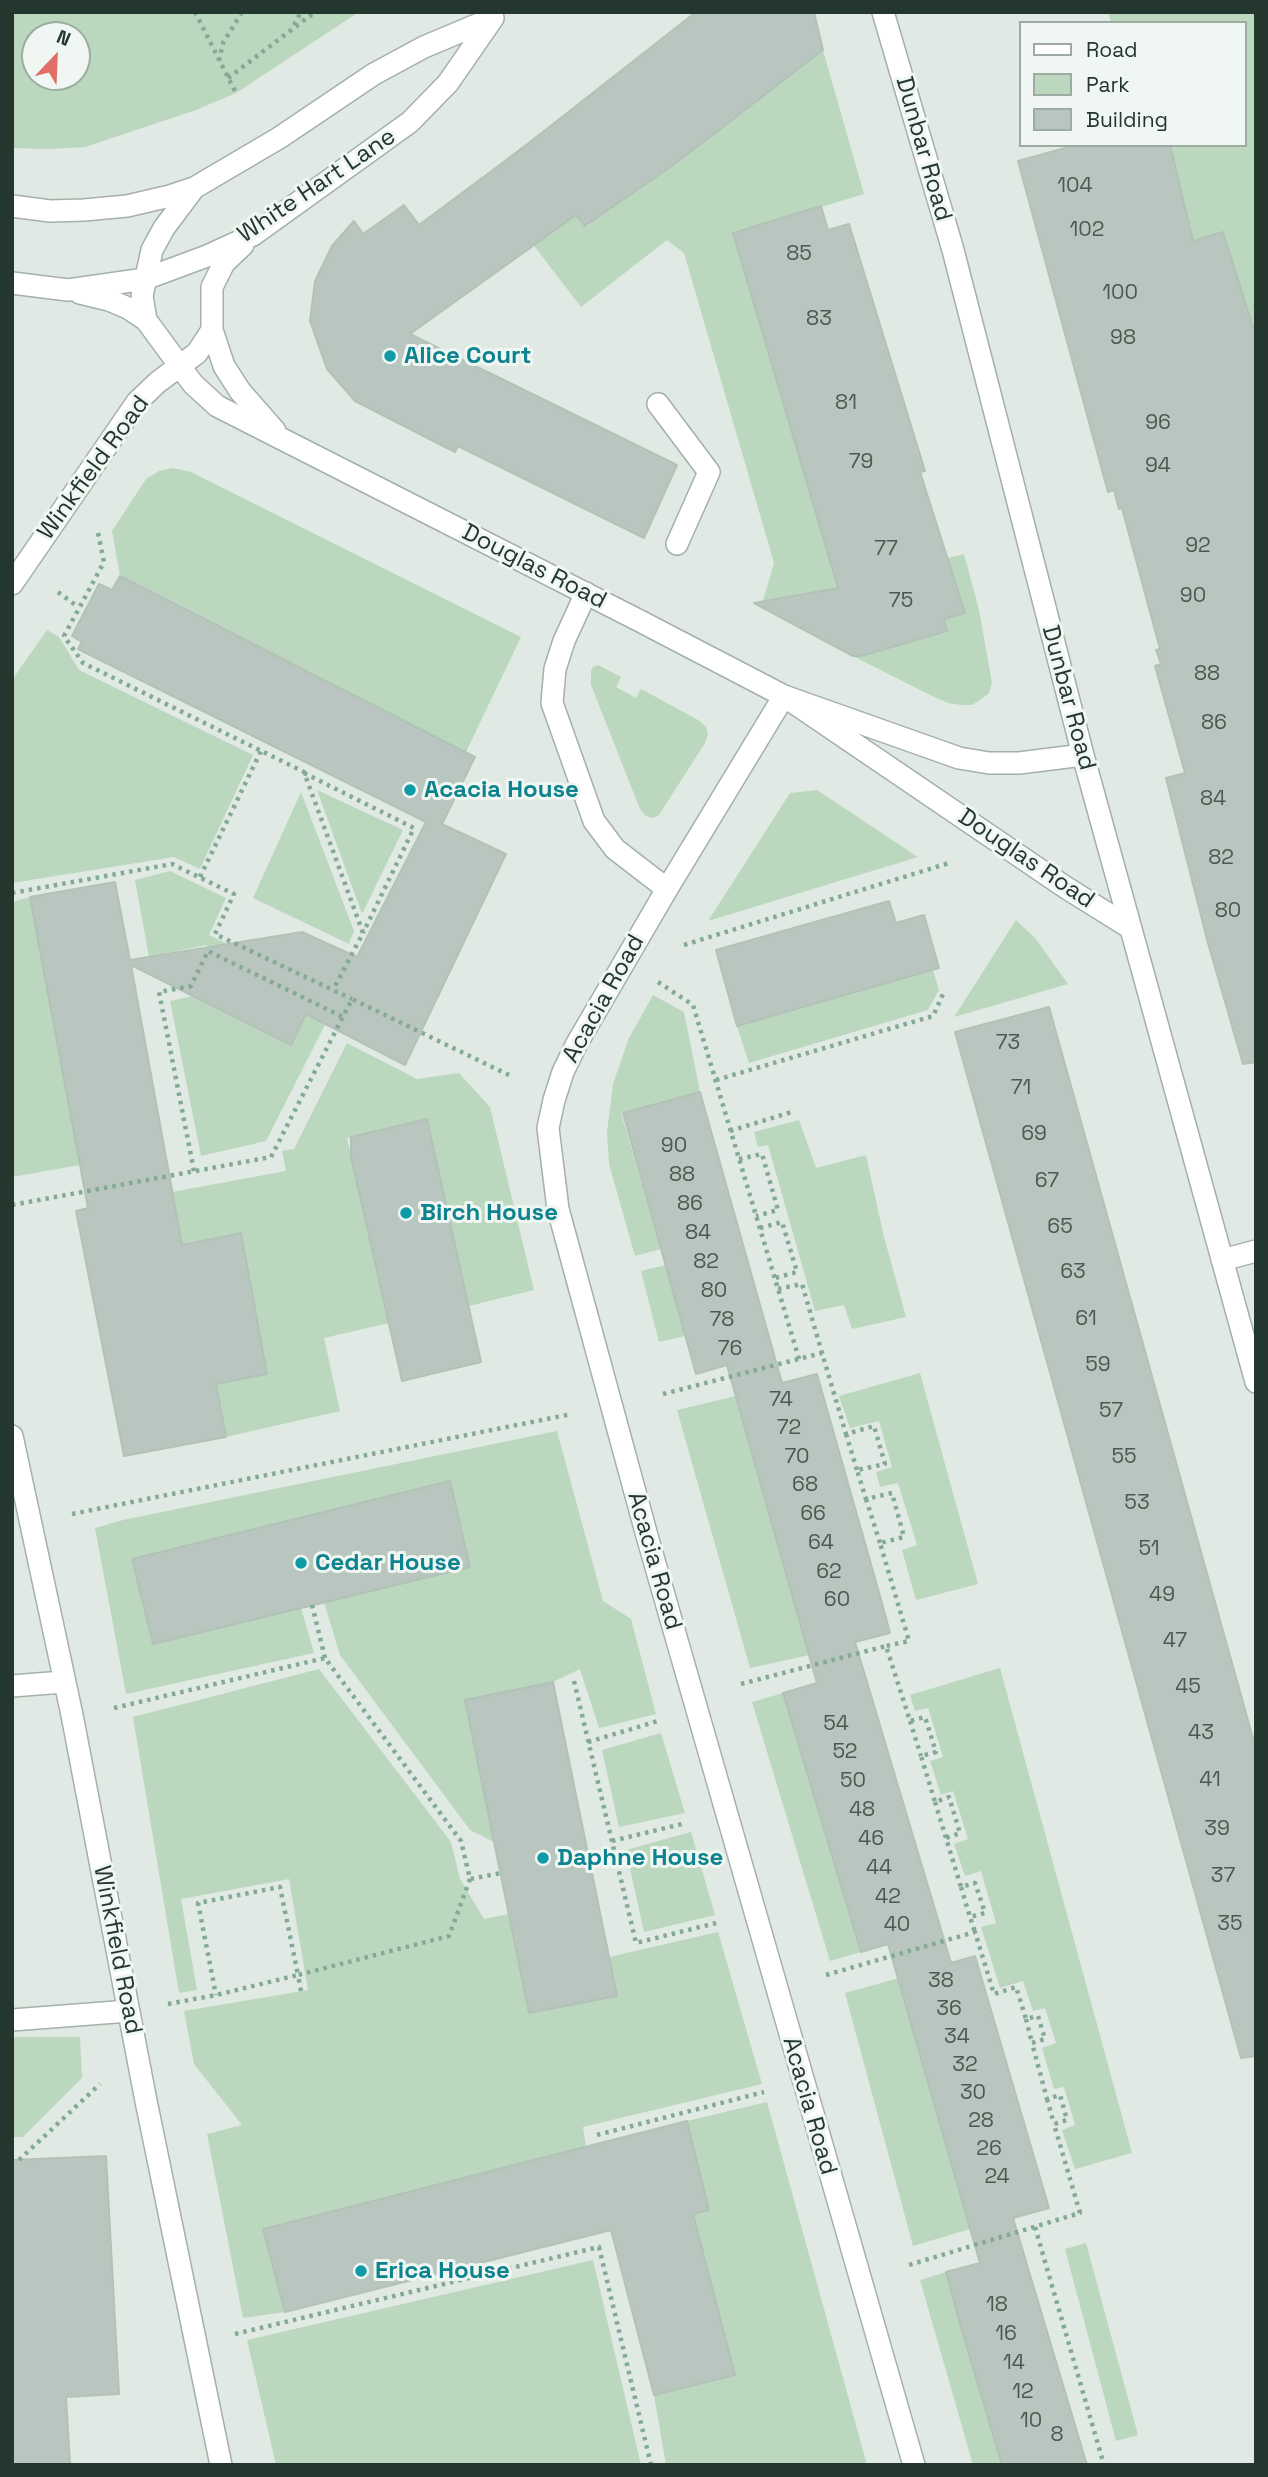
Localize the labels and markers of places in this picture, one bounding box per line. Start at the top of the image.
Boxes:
place label: Alice Court [404,342,531,370]
marker: Alice Court [382,348,398,364]
place label: Acacia House [424,776,579,804]
marker: Acacia House [402,782,418,798]
place label: Birch House [420,1199,558,1227]
marker: Birch House [398,1205,414,1221]
place label: Cedar House [315,1549,461,1577]
marker: Cedar House [293,1555,309,1571]
place label: Daphne House [557,1844,723,1872]
marker: Daphne House [535,1850,551,1866]
place label: Erica House [375,2257,510,2285]
marker: Erica House [353,2263,369,2279]

